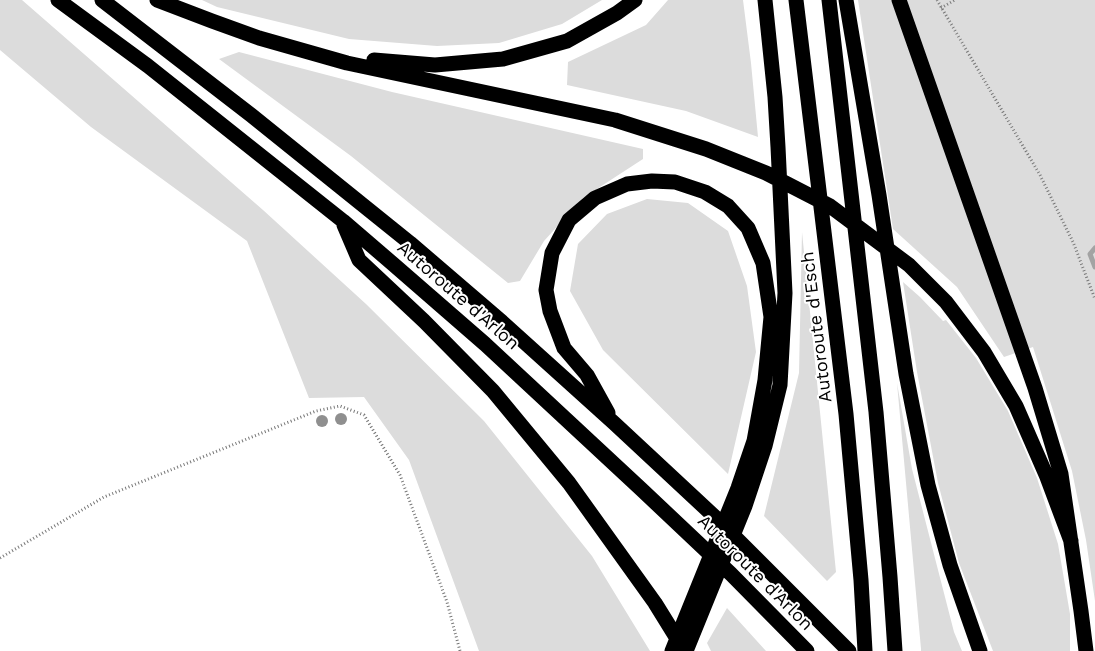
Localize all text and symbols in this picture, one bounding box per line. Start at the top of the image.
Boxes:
street label: Autoroute d'Arlon [393,237,523,355]
street label: Autoroute d'Esch [797,250,837,404]
street label: Autoroute d'Arlon [693,511,817,635]

